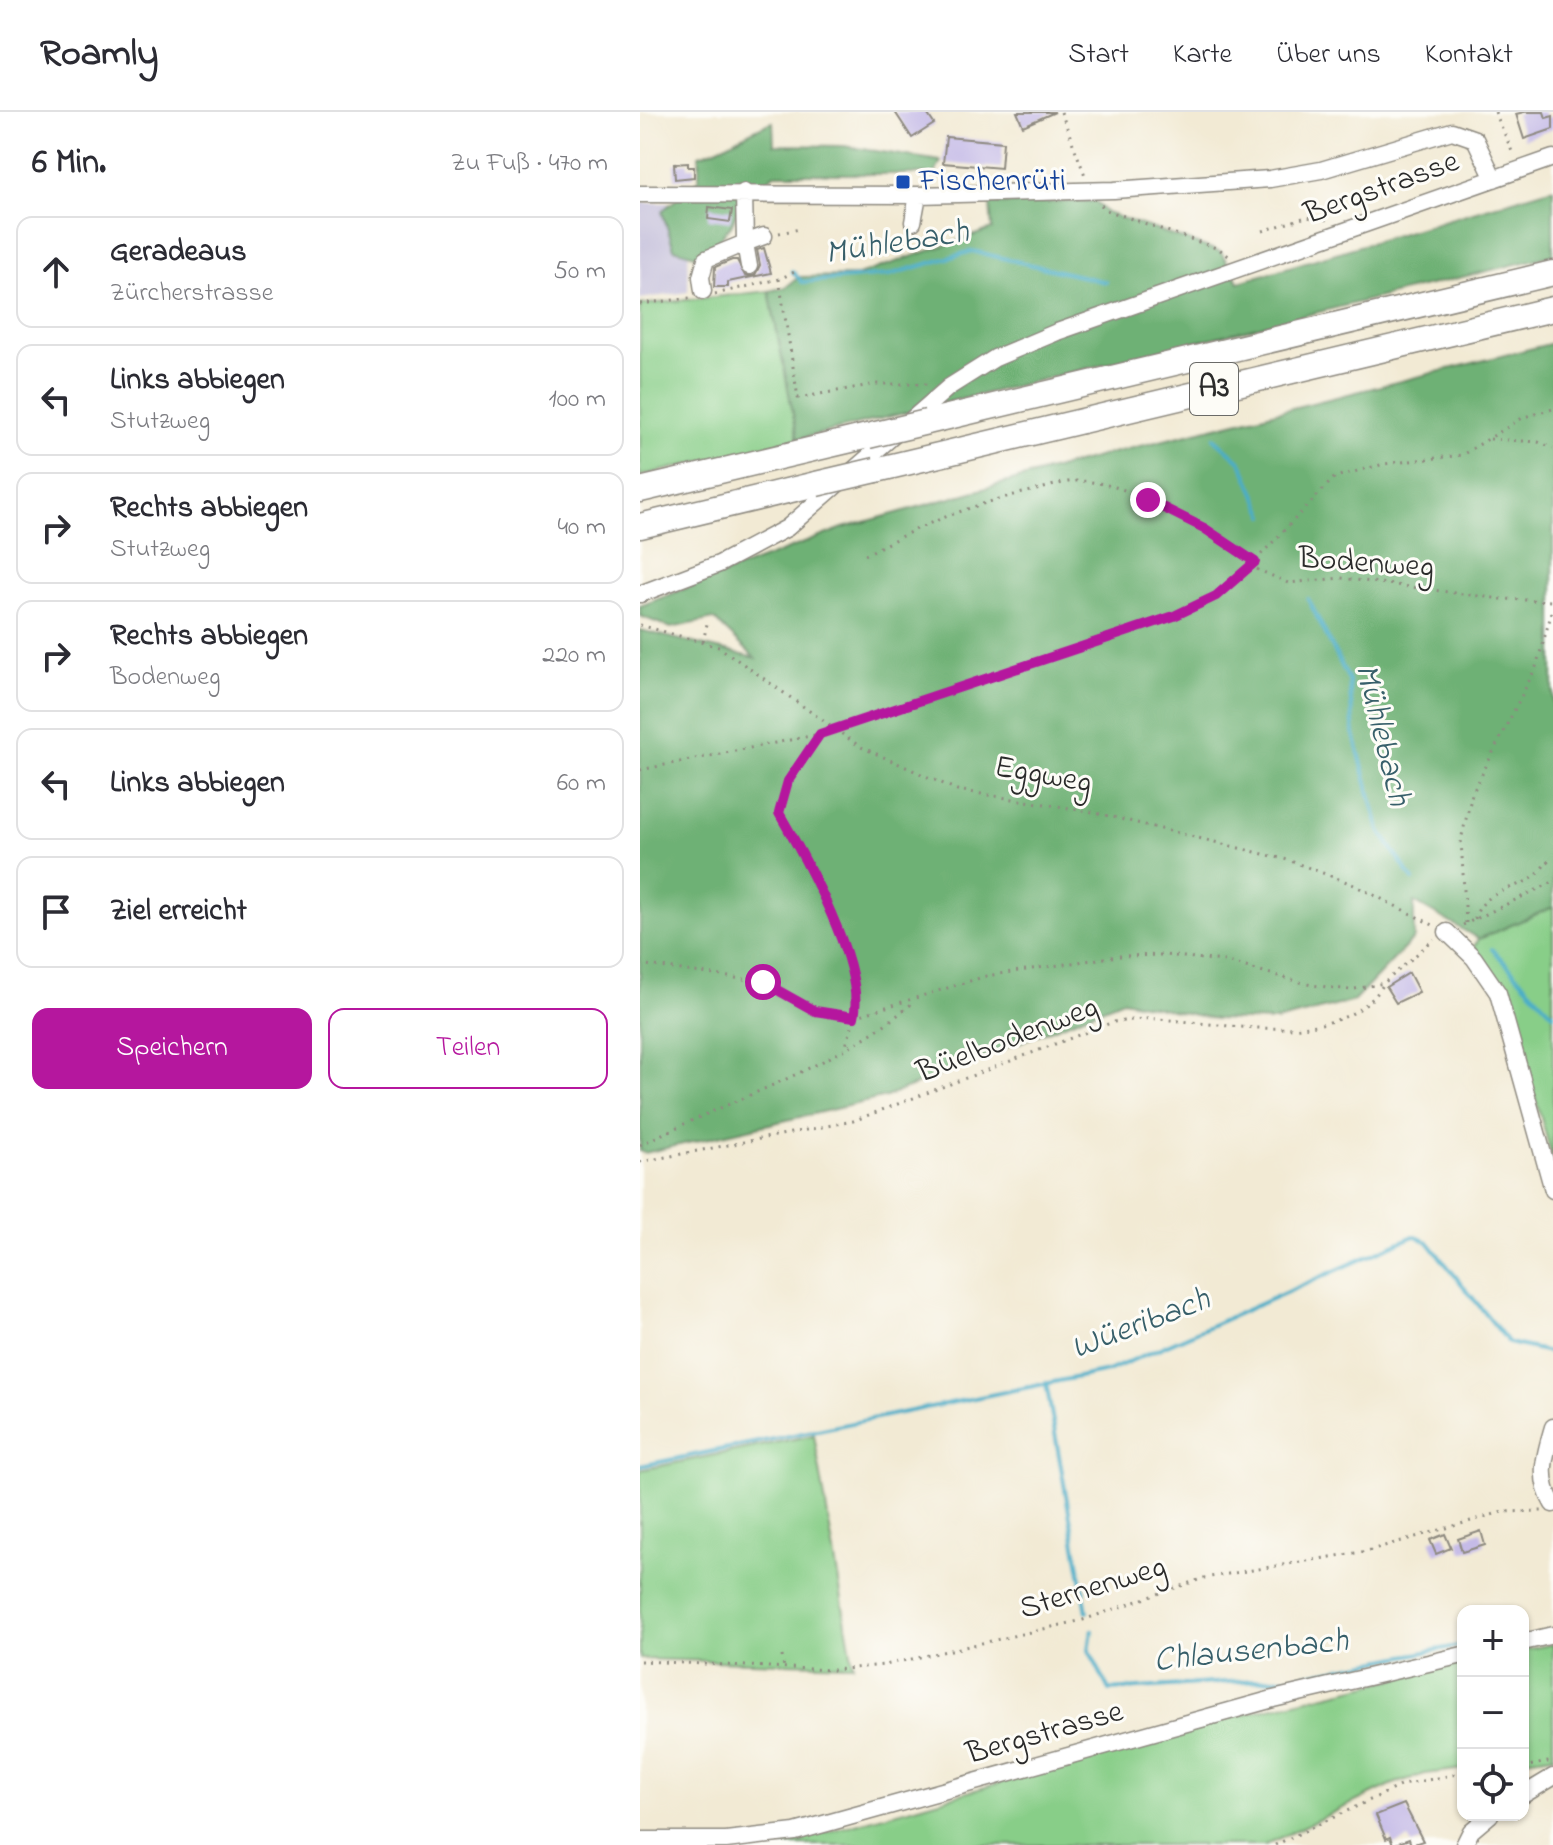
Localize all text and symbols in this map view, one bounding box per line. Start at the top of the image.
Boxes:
text: Roamly [40,27,158,83]
text: Start [1068,35,1129,76]
text: Karte [1173,35,1232,76]
text: Über uns [1276,35,1381,76]
text: Kontakt [1425,35,1513,76]
text: 6 Min. [32,139,106,189]
street label: Bergstrasse [1297,139,1466,239]
text: Zu Fuß · 470 m [451,145,608,183]
place label: Fischenrüti [918,159,1066,206]
marker: Fischenrüti [894,173,912,191]
water label: Mühlebach [822,208,973,280]
text: Geradeaus [110,231,247,275]
icon: ahead [34,250,78,294]
text: 50 m [553,253,606,291]
text: Zürcherstrasse [110,275,273,313]
text: Links abbiegen [110,359,285,403]
road number: A3 [1190,363,1238,415]
icon: left [34,378,78,422]
text: 100 m [549,381,606,419]
text: Stutzweg [110,403,210,441]
route end [1130,482,1166,518]
text: Rechts abbiegen [110,487,308,531]
icon: right [34,506,78,550]
text: 40 m [557,509,606,547]
text: Stutzweg [110,531,210,569]
street label: Bodenweg [1296,536,1435,592]
text: Rechts abbiegen [110,615,308,659]
icon: right [34,634,78,678]
text: 220 m [542,637,606,675]
text: Bodenweg [110,659,221,697]
water label: Mühlebach [1339,659,1423,812]
street label: Eggweg [991,744,1095,808]
icon: left [34,762,78,806]
text: Links abbiegen [110,762,285,806]
text: 60 m [557,765,606,803]
icon: arrive [34,890,78,934]
text: Ziel erreicht [110,890,247,934]
route start [745,964,781,1000]
street label: Büelbodenweg [910,985,1105,1097]
button: Speichern [32,1008,312,1089]
button: Teilen [328,1008,608,1089]
water label: Wüeribach [1064,1275,1219,1374]
street label: Sternenweg [1014,1544,1172,1634]
map controls [1457,1605,1529,1821]
button: + [1457,1605,1529,1677]
water label: Chlausenbach [1151,1617,1351,1687]
button: − [1457,1677,1529,1749]
street label: Bergstrasse [960,1689,1130,1779]
button: locate [1457,1749,1529,1821]

